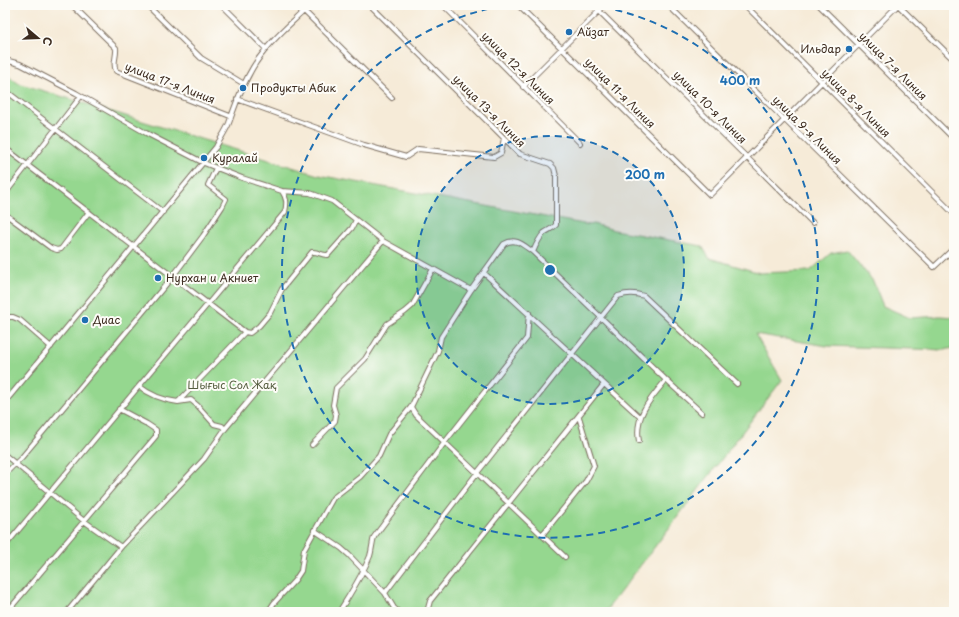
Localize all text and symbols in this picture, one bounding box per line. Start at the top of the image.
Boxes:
north arrow [18,18,58,58]
place label: Айзат [577,23,609,40]
street label: улица 12-я Линия [478,27,559,108]
marker: Айзат [564,27,574,37]
street label: улица 7-я Линия [855,28,931,104]
text: С [39,35,57,48]
place label: Ильдар [800,40,841,57]
marker: Ильдар [844,44,854,54]
street label: улица 11-я Линия [581,53,660,132]
street label: улица 17-я Линия [123,57,218,108]
street label: улица 8-я Линия [818,64,895,141]
street label: улица 10-я Линия [670,66,751,147]
street label: улица 13-я Линия [449,70,530,151]
text: 400 m [720,71,760,89]
place label: Продукты Абик [251,79,337,96]
marker: Продукты Абик [238,83,248,93]
street label: улица 9-я Линия [769,91,846,168]
place label: Куралай [212,149,258,166]
marker: Куралай [199,153,209,163]
text: 200 m [625,165,665,183]
centre of rings [543,263,557,277]
place label: Нурхан и Акниет [166,269,259,286]
marker: Нурхан и Акниет [153,273,163,283]
place label: Диас [92,311,120,328]
marker: Диас [80,315,90,325]
park label: Шығыс Сол Жақ [187,376,277,393]

